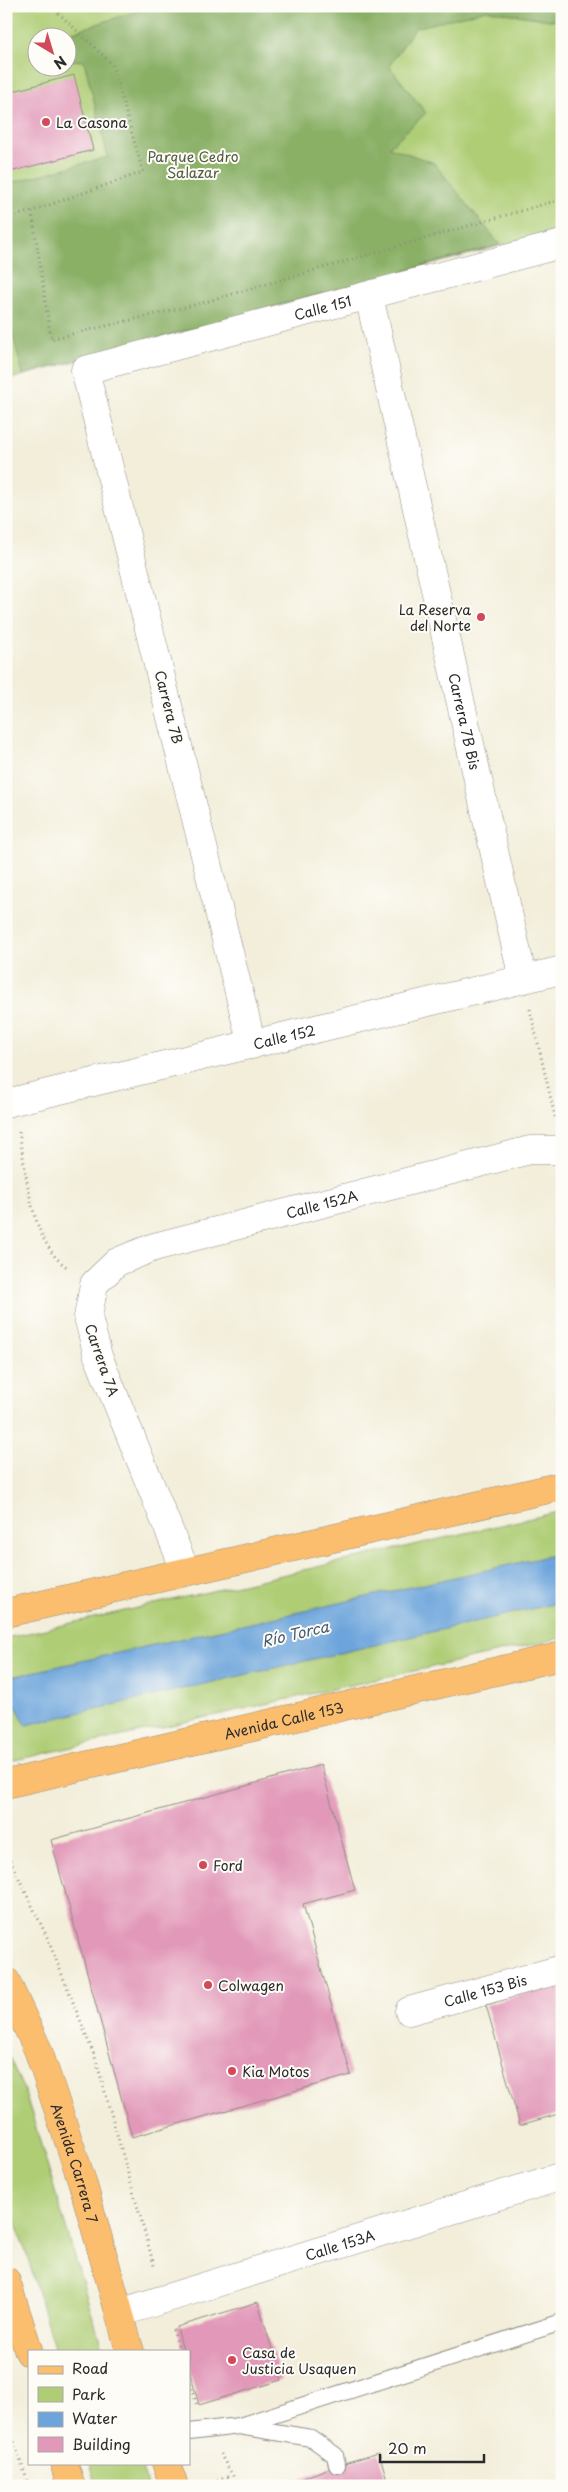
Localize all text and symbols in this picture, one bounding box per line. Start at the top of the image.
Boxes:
north arrow [28,28,78,78]
text: N [49,51,71,74]
place label: La Casona [56,112,127,133]
marker: La Casona [40,116,52,128]
park label: Parque Cedro Salazar [148,146,239,183]
street label: Calle 151 [292,290,353,325]
place label: La Reserva del Norte [399,599,471,636]
marker: La Reserva del Norte [475,611,487,623]
street label: Carrera 7B [150,668,188,746]
street label: Carrera 7B Bis [444,671,486,772]
street label: Calle 152 [251,1019,317,1054]
street label: Calle 152A [284,1184,360,1223]
street label: Carrera 7A [80,1321,124,1399]
water label: Río Torca [259,1614,331,1652]
street label: Avenida Calle 153 [222,1696,345,1744]
place label: Ford [213,1855,243,1876]
marker: Ford [197,1859,209,1871]
street label: Calle 153 Bis [441,1969,529,2012]
place label: Colwagen [218,1975,284,1996]
marker: Colwagen [202,1979,214,1991]
place label: Kia Motos [242,2061,309,2082]
marker: Kia Motos [226,2065,238,2077]
street label: Avenida Carrera 7 [46,2100,104,2225]
street label: Calle 153A [302,2224,377,2265]
place label: Casa de Justicia Usaquen [242,2342,356,2379]
legend [28,2350,190,2464]
marker: Casa de Justicia Usaquen [226,2354,238,2366]
text: Road [72,2356,108,2379]
text: Park [72,2382,106,2405]
text: Water [72,2406,117,2429]
text: Building [72,2432,131,2455]
scale bar [380,2432,484,2464]
text: 20 m [388,2436,427,2459]

